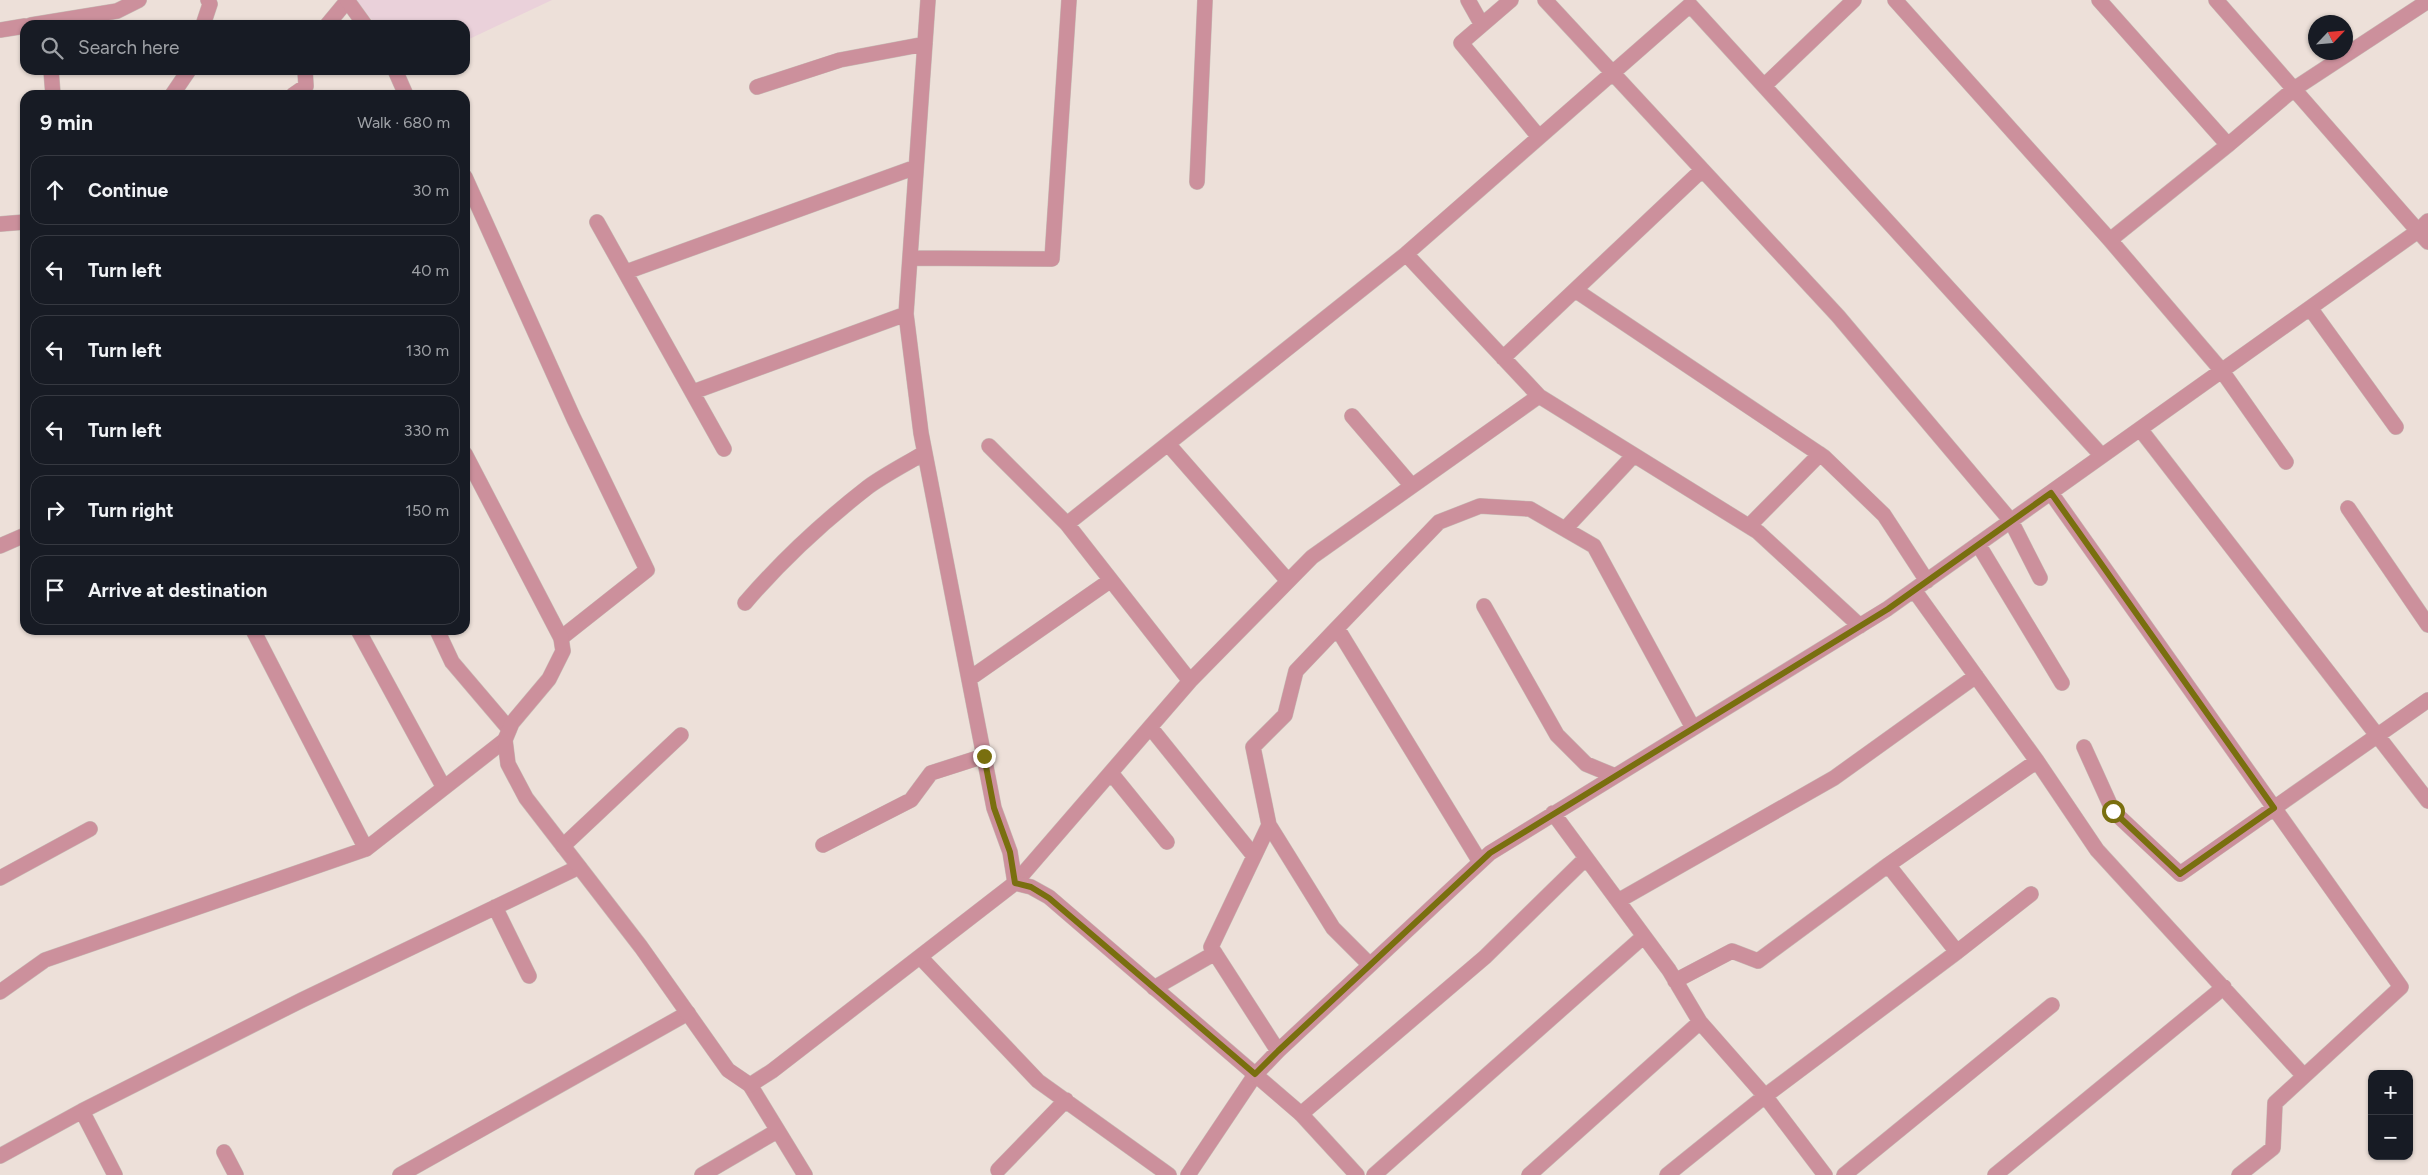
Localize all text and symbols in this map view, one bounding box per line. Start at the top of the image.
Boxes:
north arrow [2308,15,2353,60]
search box [20,20,470,75]
icon: search [38,34,66,62]
text: Search here [78,36,180,59]
text: 9 min [40,110,93,135]
text: Walk · 680 m [357,113,450,132]
icon: ahead [41,176,69,204]
text: Continue [88,179,168,202]
text: 30 m [412,181,449,200]
icon: left [41,256,69,284]
text: Turn left [88,259,162,282]
text: 40 m [411,261,449,280]
icon: left [41,336,69,364]
text: Turn left [88,339,162,362]
text: 130 m [406,341,449,360]
icon: left [41,416,69,444]
text: Turn left [88,419,162,442]
text: 330 m [404,421,449,440]
icon: right [41,496,69,524]
text: Turn right [88,499,174,522]
text: 150 m [405,501,449,520]
icon: arrive [41,576,69,604]
text: Arrive at destination [88,579,267,602]
route end [973,745,996,768]
route start [2102,800,2125,823]
map controls [2368,1070,2413,1160]
button: + [2368,1070,2413,1115]
button: − [2368,1115,2413,1160]

